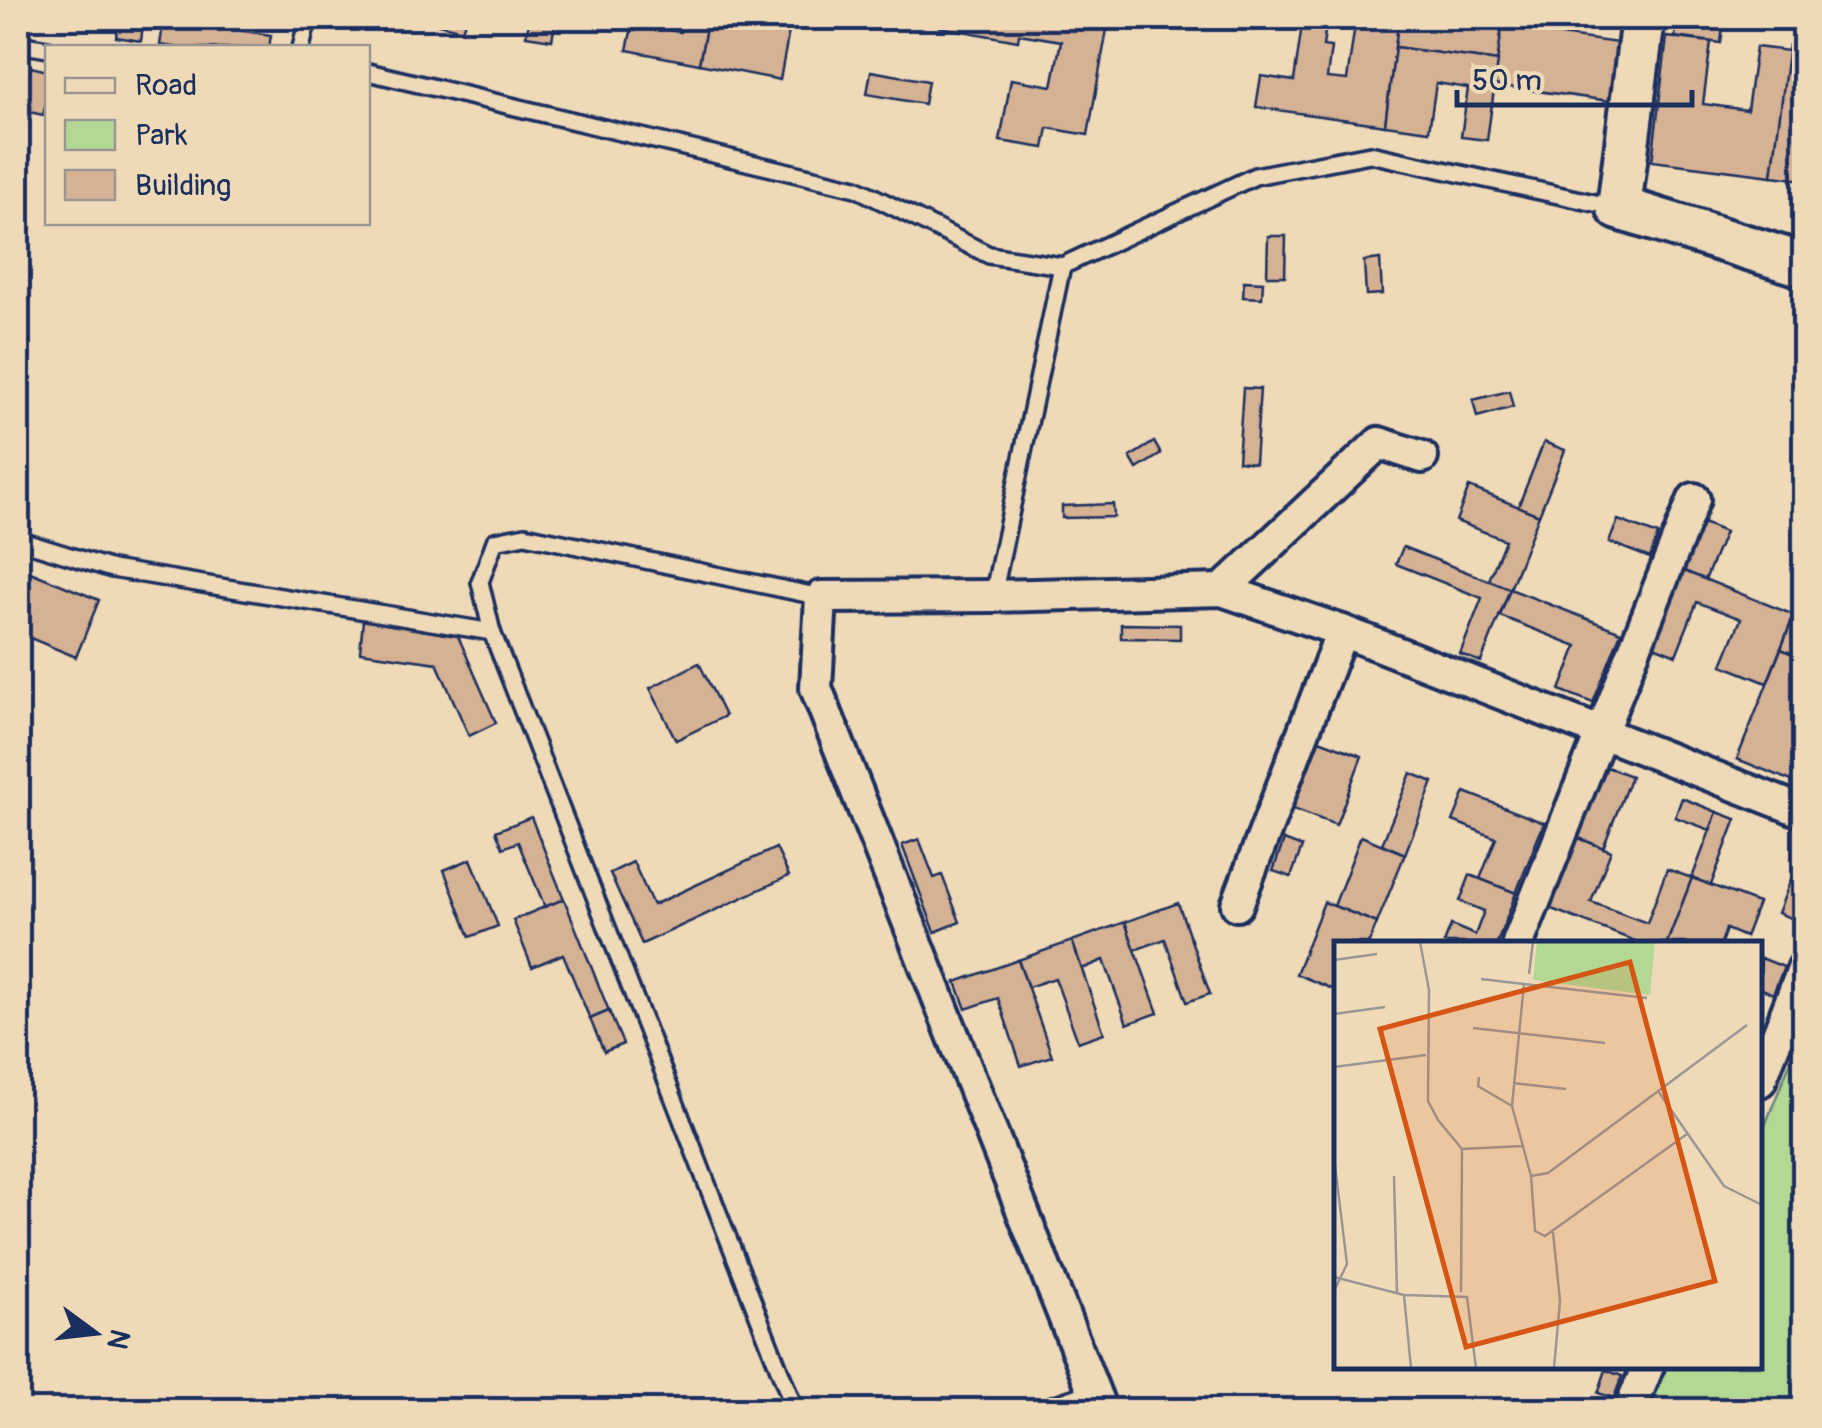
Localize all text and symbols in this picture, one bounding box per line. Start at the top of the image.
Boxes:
legend [45,45,370,225]
scale bar [1457,45,1692,107]
text: 50 m [1472,62,1542,99]
text: Road [135,67,197,104]
text: Park [135,117,188,154]
text: Building [135,167,231,204]
inset map [1334,941,1762,1368]
north arrow [45,1283,145,1383]
text: N [98,1325,137,1353]

